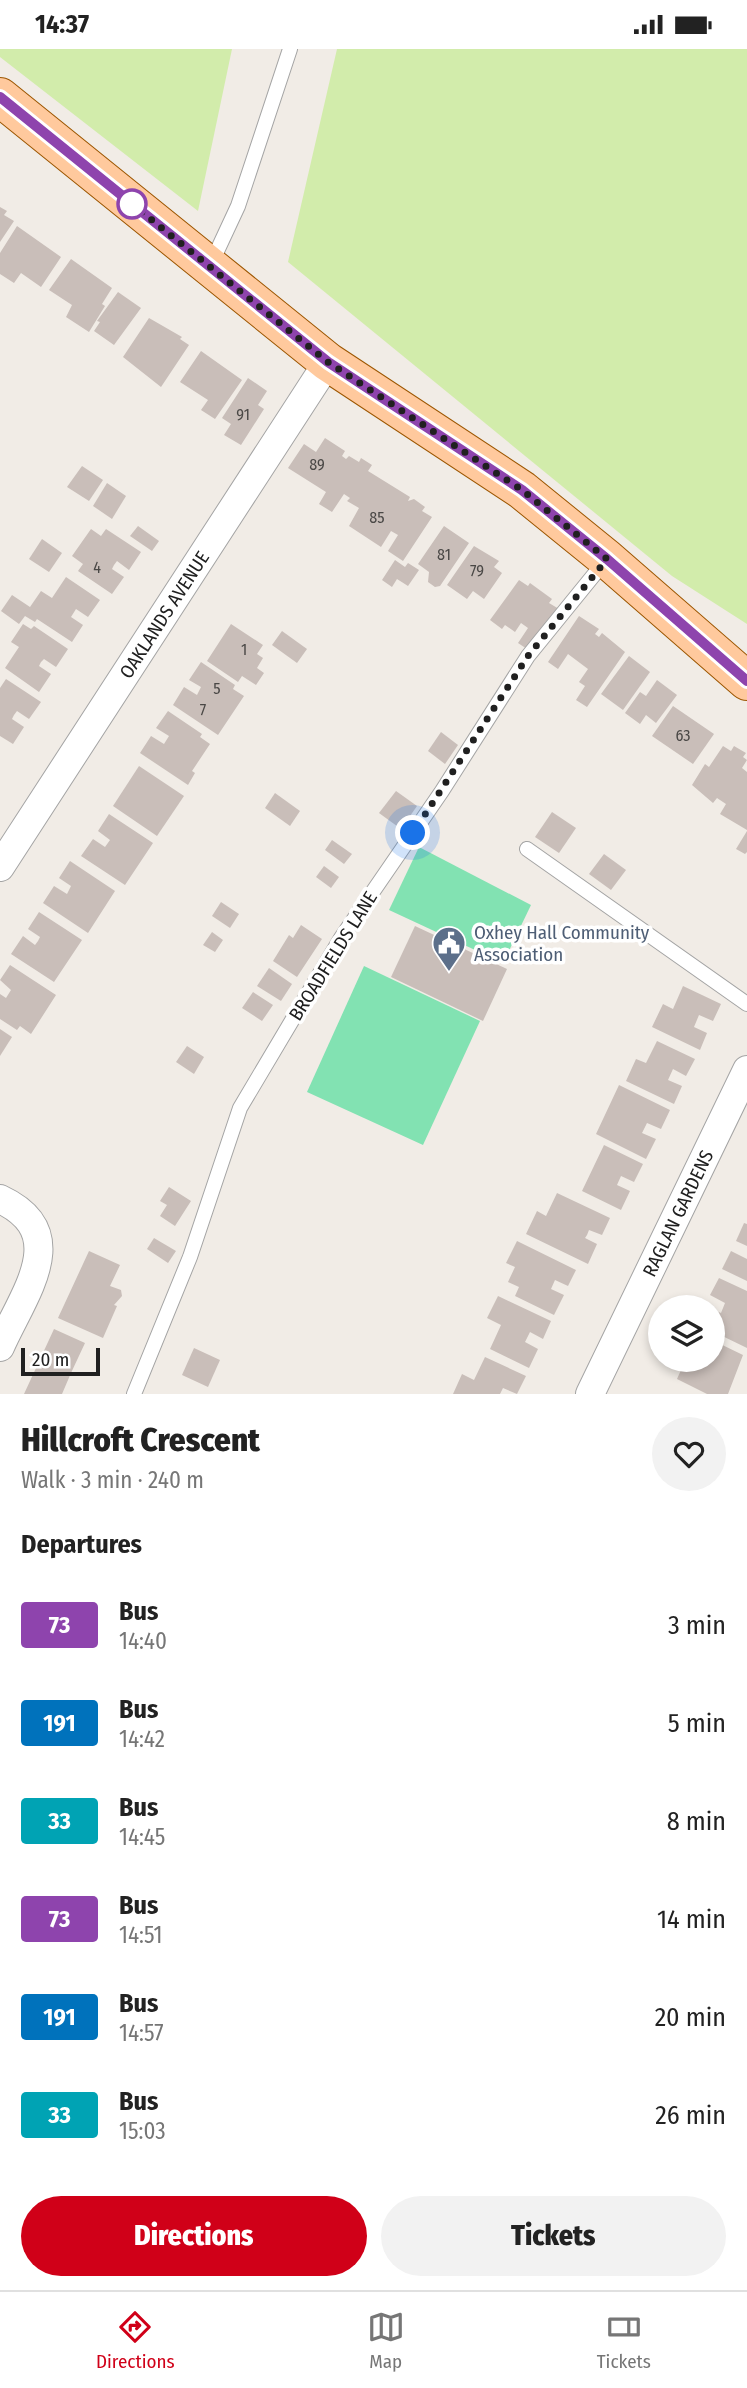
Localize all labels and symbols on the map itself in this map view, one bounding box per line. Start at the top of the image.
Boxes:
unlabelled marker [117,189,147,219]
house number: 91 [236,405,250,424]
house number: 89 [309,455,325,474]
house number: 85 [369,508,385,527]
house number: 81 [437,545,451,564]
street label: OAKLANDS AVENUE [114,547,214,682]
house number: 4 [93,558,101,577]
house number: 79 [470,561,484,580]
house number: 1 [241,640,247,659]
house number: 5 [213,679,221,698]
house number: 7 [200,700,207,719]
house number: 63 [675,726,691,745]
your location [395,815,430,850]
street label: BROADFIELDS LANE [284,887,382,1025]
place label: Oxhey Hall Community Association [474,921,650,966]
public building icon: Oxhey Hall Community Association [430,924,468,973]
street label: RAGLAN GARDENS [637,1146,718,1280]
scale bar [21,1345,100,1377]

